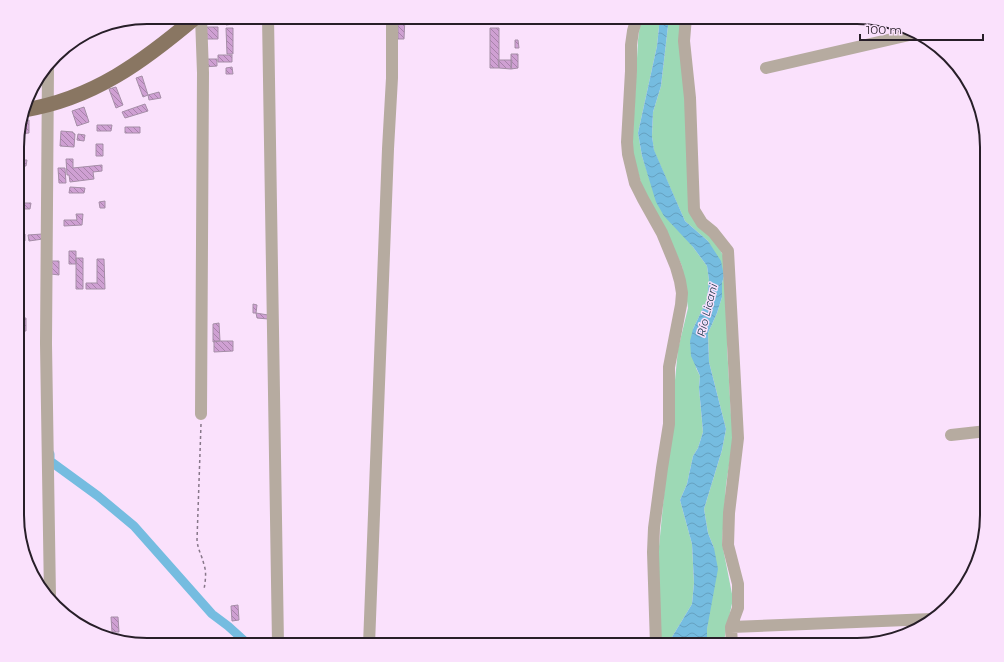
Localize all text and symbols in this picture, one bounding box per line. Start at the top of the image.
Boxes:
scale bar [860,16,983,42]
text: 100 m [866,22,902,37]
water label: Río Licani [694,282,720,338]

